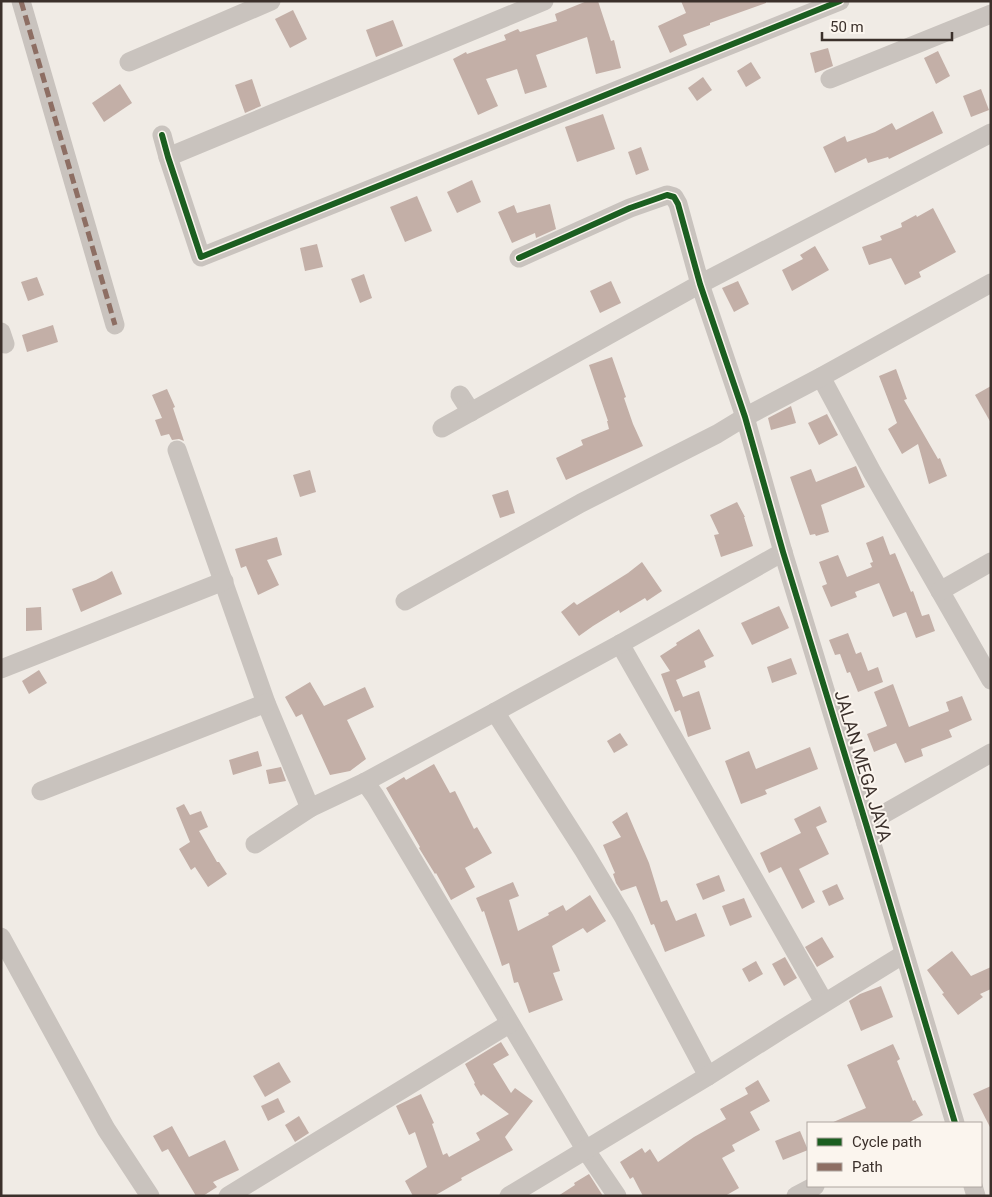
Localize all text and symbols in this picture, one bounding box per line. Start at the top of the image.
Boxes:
scale bar [822,10,952,42]
text: 50 m [830,18,864,36]
street label: JALAN MEGA JAYA [830,688,897,844]
legend [807,1122,982,1187]
text: Cycle path [852,1133,922,1151]
text: Path [852,1158,883,1176]

